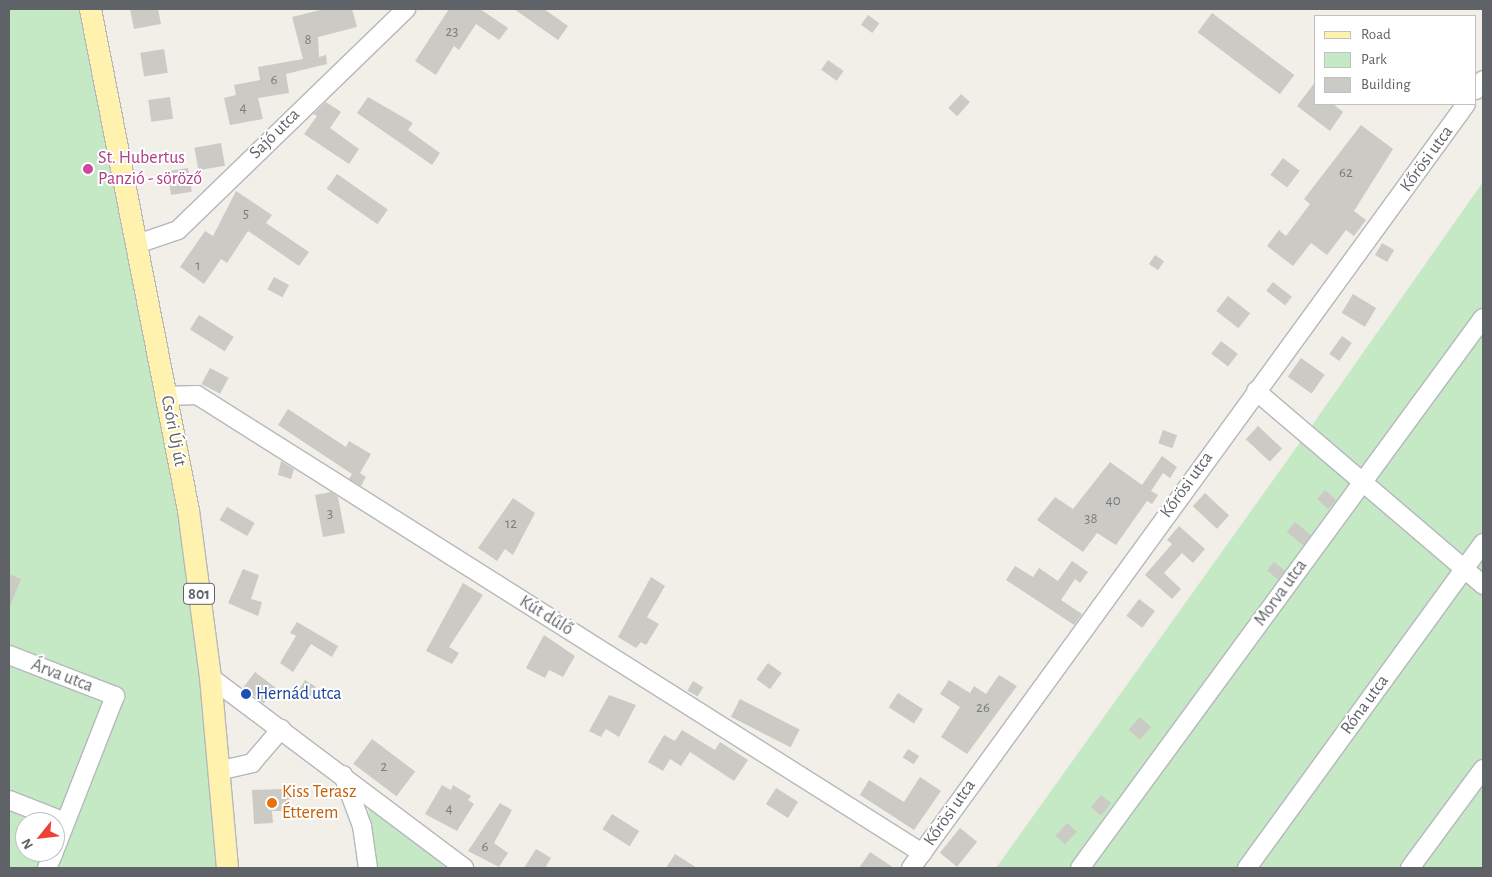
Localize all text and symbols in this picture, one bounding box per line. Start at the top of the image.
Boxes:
legend [1314,15,1477,105]
house number: 23 [445,23,459,41]
text: Road [1361,27,1391,42]
house number: 8 [304,31,312,49]
text: Park [1361,52,1387,67]
house number: 6 [270,71,278,89]
text: Building [1361,77,1411,92]
house number: 4 [239,99,247,117]
street label: Sajó utca [245,104,305,164]
street label: Kőrösi utca [1396,122,1458,196]
place label: St. Hubertus Panzió - söröző [98,148,202,190]
marker: St. Hubertus Panzió - söröző [82,163,94,175]
house number: 62 [1339,164,1353,182]
house number: 5 [243,205,249,223]
house number: 1 [195,257,201,275]
street label: Csóri Új út [156,394,190,468]
street label: Kőrösi utca [1156,448,1218,522]
house number: 40 [1105,492,1121,510]
house number: 3 [327,505,333,523]
house number: 38 [1084,510,1098,528]
house number: 12 [505,515,517,533]
street label: Morva utca [1250,556,1312,630]
road number: 801 [183,580,215,608]
street label: Kút dűlő [515,591,577,641]
street label: Árva utca [28,654,96,698]
street label: Róna utca [1336,671,1394,739]
place label: Hernád utca [256,683,342,705]
marker: Hernád utca [240,688,252,700]
house number: 26 [976,699,990,717]
house number: 2 [381,758,387,776]
street label: Kőrösi utca [919,775,981,851]
place label: Kiss Terasz Étterem [282,782,356,824]
marker: Kiss Terasz Étterem [266,797,278,809]
house number: 4 [445,800,453,818]
north arrow [15,812,65,862]
text: N [19,836,36,851]
house number: 6 [481,838,489,856]

